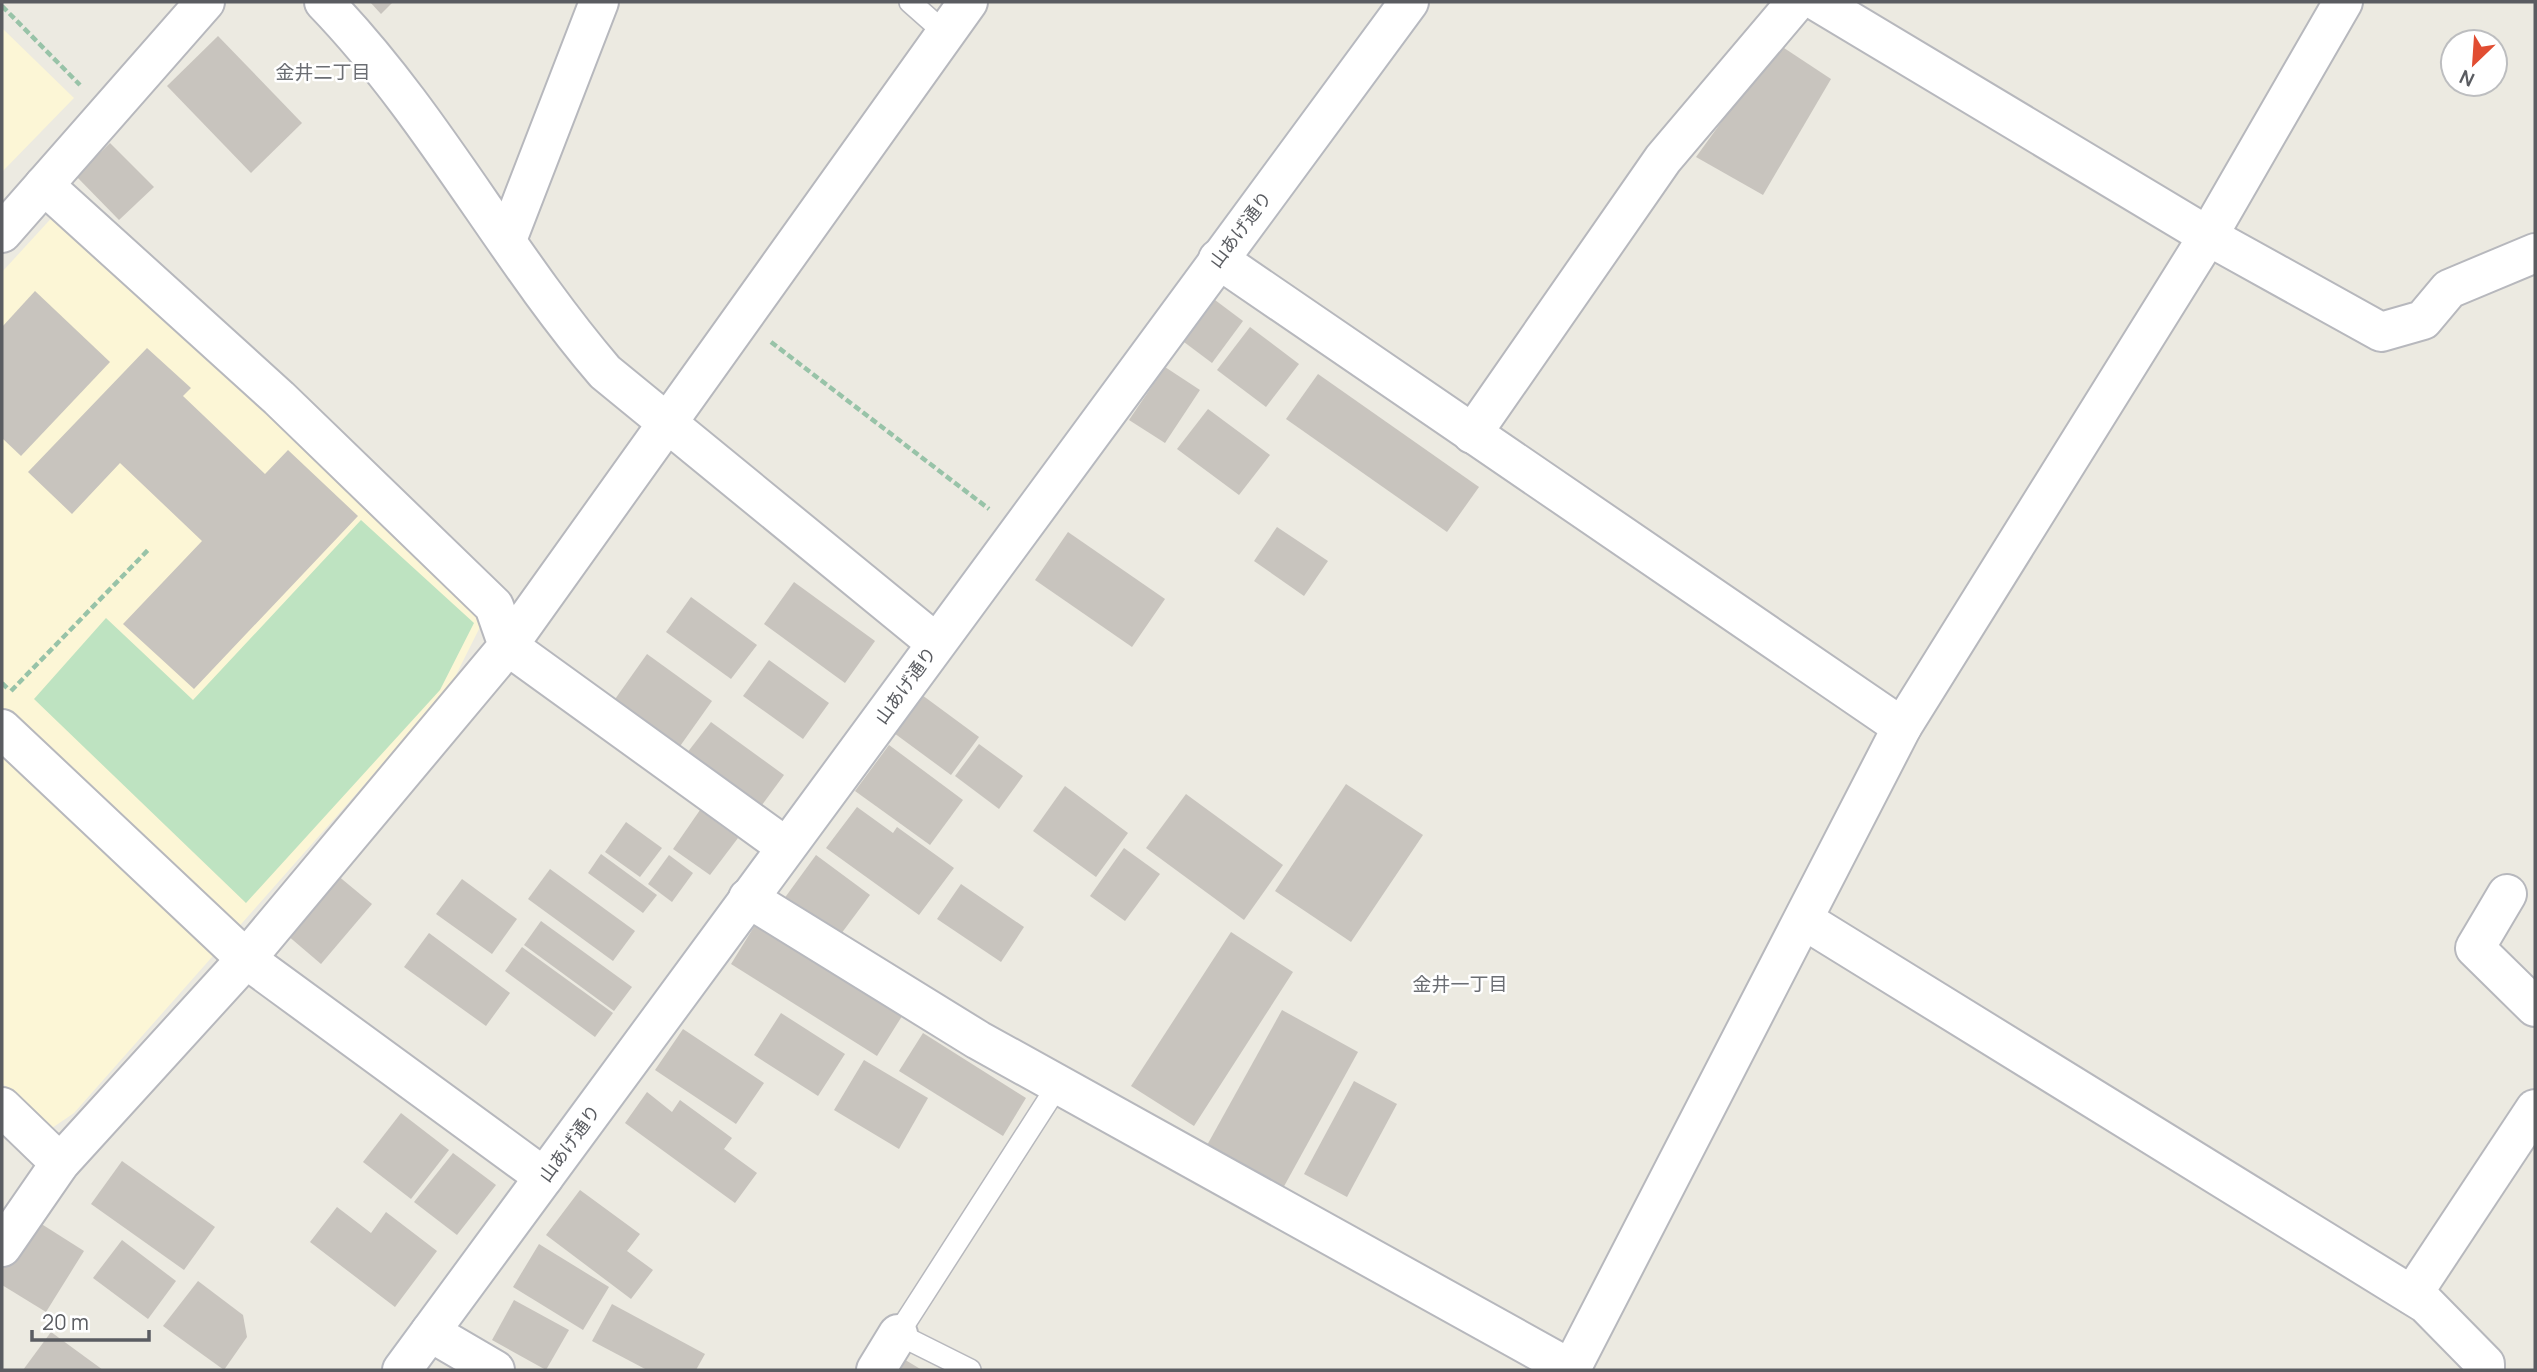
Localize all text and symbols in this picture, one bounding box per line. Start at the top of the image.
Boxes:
north arrow [2439,28,2509,98]
district label: 金井二丁目 [275,59,371,85]
text: N [2455,64,2478,93]
street label: 山あげ通り [1203,186,1277,272]
street label: 山あげ通り [869,642,941,728]
district label: 金井一丁目 [1412,971,1508,997]
street label: 山あげ通り [533,1100,605,1186]
scale bar [32,1298,149,1342]
text: 20 m [42,1308,89,1336]

